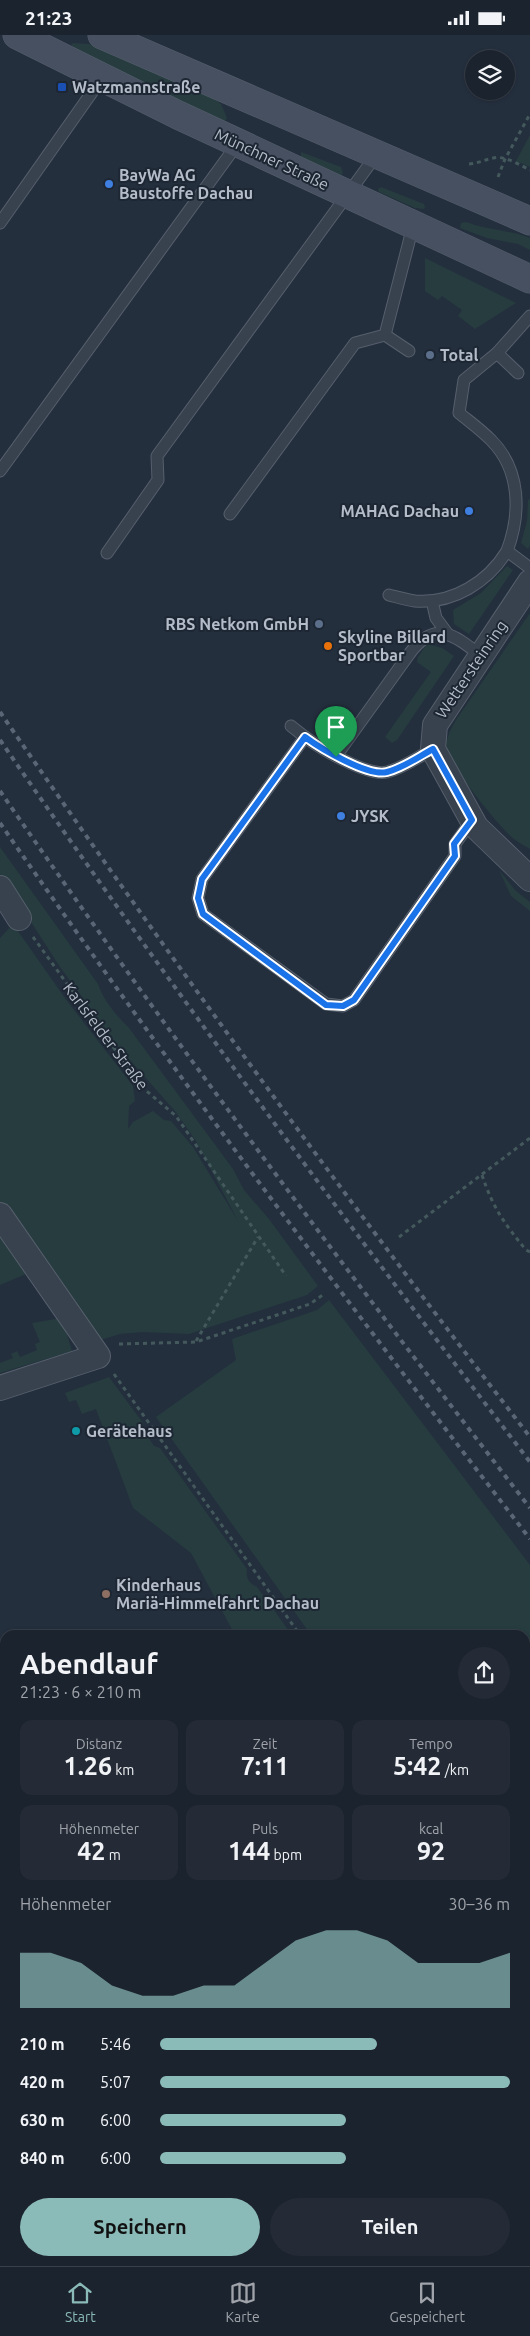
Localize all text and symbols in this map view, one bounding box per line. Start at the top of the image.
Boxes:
text: 21:23 [25,7,73,29]
map controls [465,50,515,100]
button: layers [465,50,515,100]
place label: Watzmannstraße [72,78,200,96]
marker: Watzmannstraße [56,81,68,93]
street label: Münchner Straße [212,125,332,193]
place label: BayWa AG Baustoffe Dachau [119,166,253,202]
marker: BayWa AG Baustoffe Dachau [103,178,115,190]
place label: Total [440,346,478,364]
marker: Total [424,349,436,361]
place label: MAHAG Dachau [341,502,459,520]
marker: MAHAG Dachau [463,505,475,517]
place label: RBS Netkom GmbH [165,615,309,633]
street label: Wettersteinring [432,617,510,721]
marker: RBS Netkom GmbH [313,618,325,630]
place label: Skyline Billard Sportbar [338,628,446,664]
marker: Skyline Billard Sportbar [322,640,334,652]
pin [315,706,357,757]
icon: arrive [322,713,350,741]
place label: JYSK [351,807,390,825]
marker: JYSK [335,810,347,822]
street label: Karlsfelder Straße [60,979,152,1093]
place label: Gerätehaus [86,1422,172,1440]
marker: Gerätehaus [70,1425,82,1437]
place label: Kinderhaus Mariä-Himmelfahrt Dachau [116,1576,319,1612]
marker: Kinderhaus Mariä-Himmelfahrt Dachau [100,1588,112,1600]
button: share [458,1647,510,1699]
text: Abendlauf [20,1648,158,1679]
text: 21:23 · 6 × 210 m [20,1683,141,1701]
text: Distanz [76,1736,122,1752]
text: Zeit [253,1736,277,1752]
text: Tempo [409,1736,453,1752]
text: 1.26 [64,1752,112,1780]
text: 7:11 [241,1752,289,1780]
text: 5:42 [393,1752,441,1780]
text: km [112,1762,134,1778]
text: /km [441,1762,469,1778]
text: Höhenmeter [59,1821,139,1837]
text: Puls [252,1821,278,1837]
text: kcal [419,1821,443,1837]
text: 42 [77,1837,105,1865]
text: 144 [228,1837,270,1865]
text: 92 [417,1837,445,1865]
text: m [105,1847,121,1863]
text: bpm [270,1847,302,1863]
text: Höhenmeter [20,1895,111,1913]
text: 30–36 m [448,1895,510,1913]
text: 210 m [20,2035,65,2053]
text: 5:46 [100,2035,131,2053]
text: 420 m [20,2073,65,2091]
text: 5:07 [100,2073,131,2091]
text: 630 m [20,2111,65,2129]
text: 6:00 [100,2111,131,2129]
text: 840 m [20,2149,65,2167]
text: 6:00 [100,2149,131,2167]
button: Speichern [20,2198,260,2256]
button: Teilen [270,2198,510,2256]
tab: Start [65,2279,96,2325]
tab: Karte [226,2279,260,2325]
tab: Gespeichert [390,2279,465,2325]

